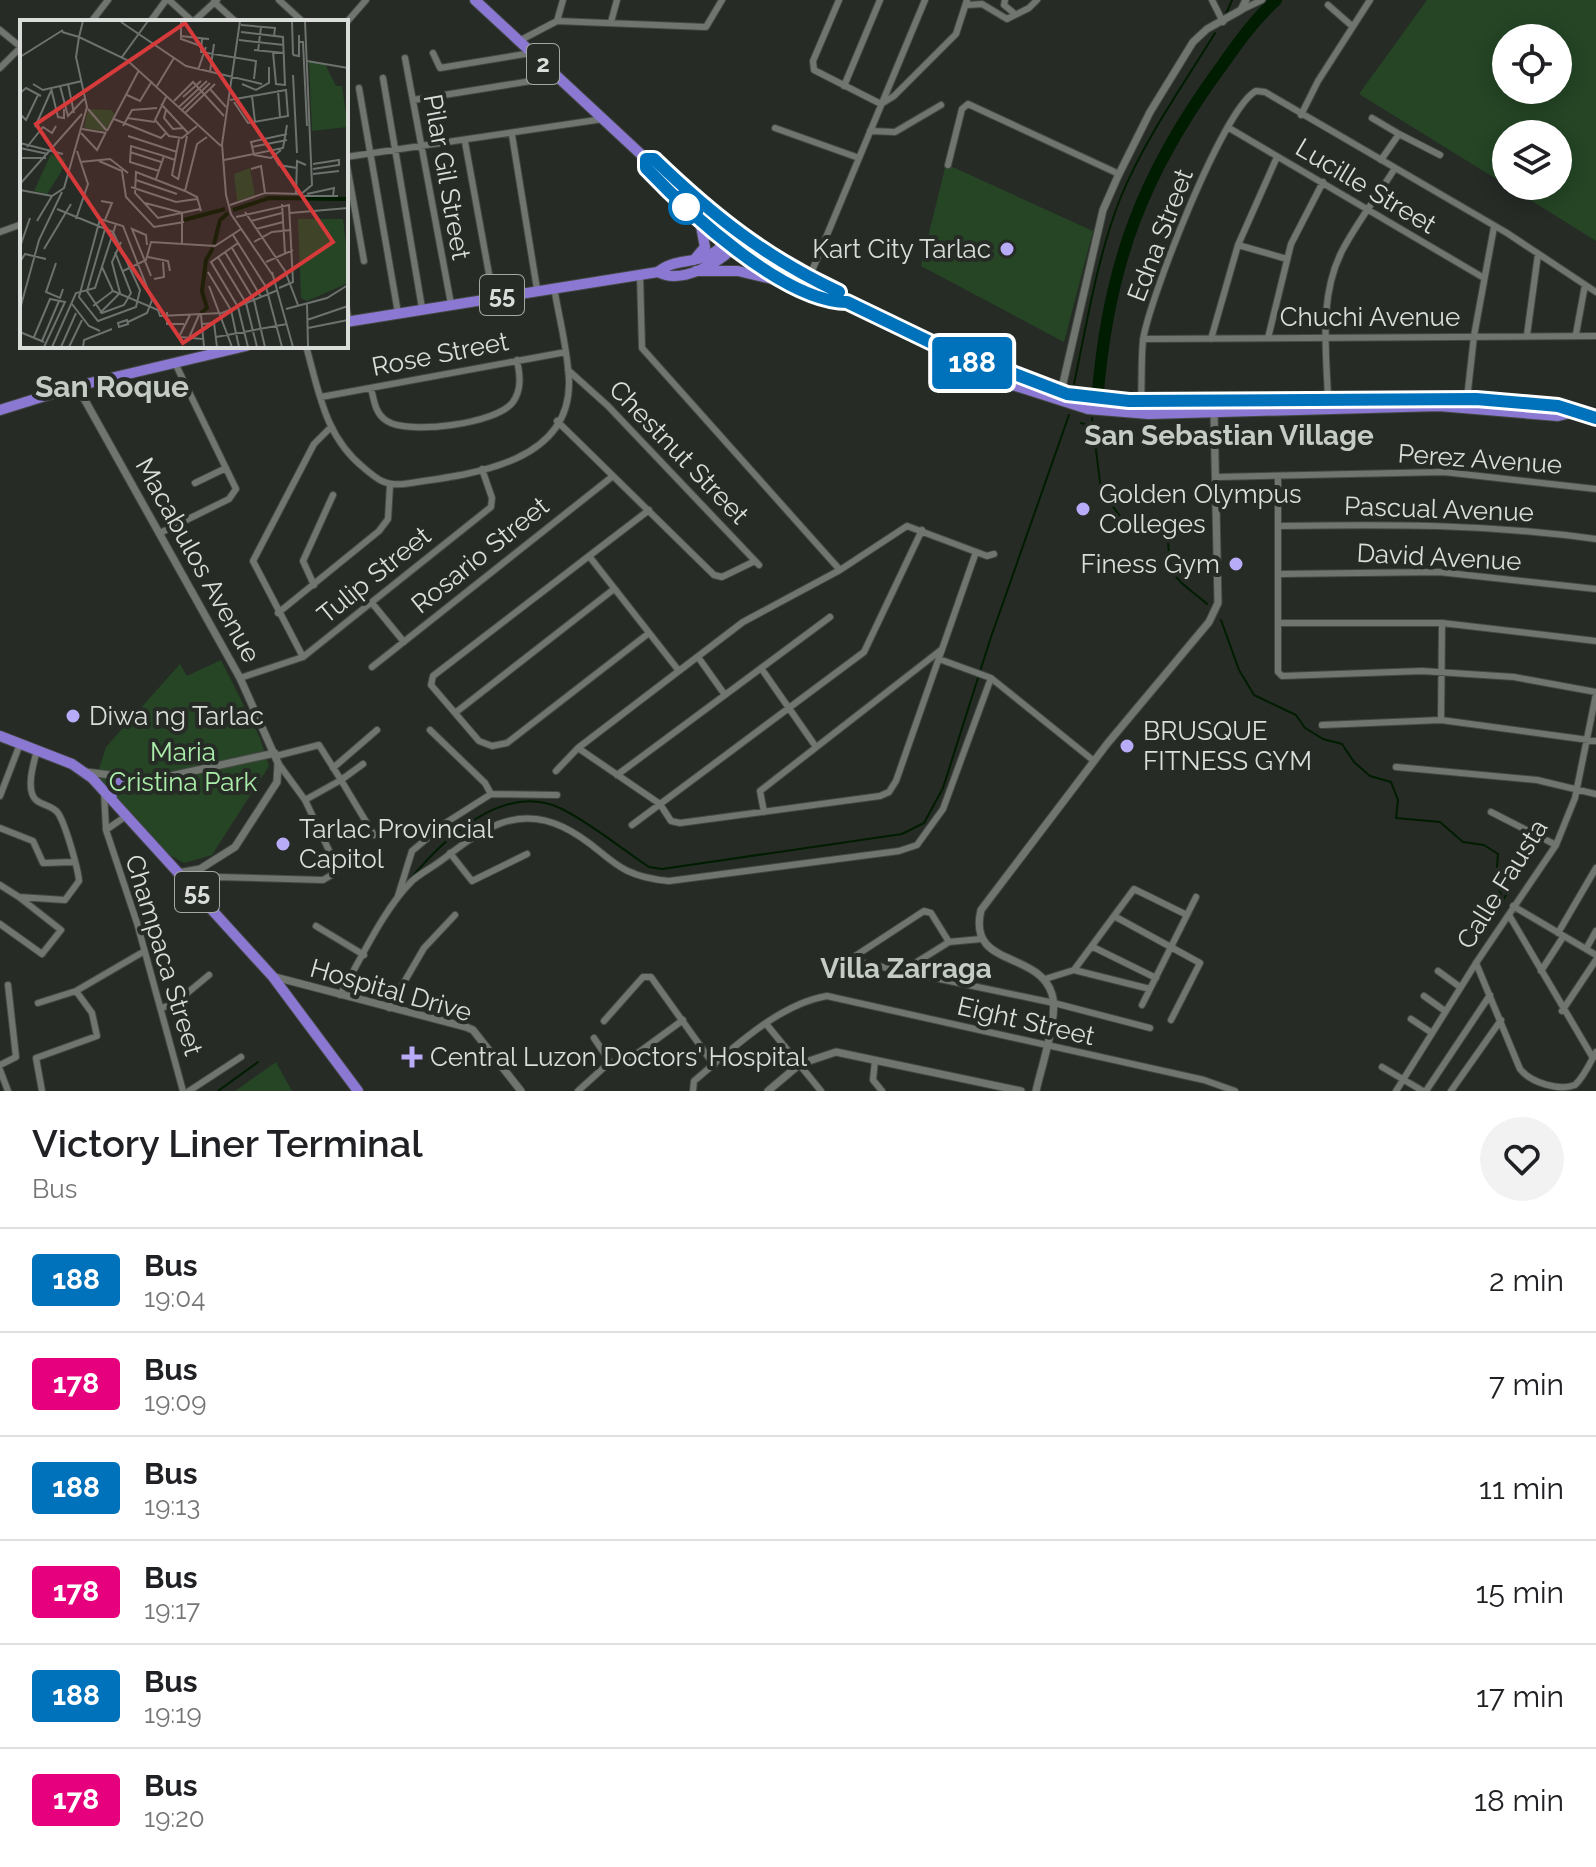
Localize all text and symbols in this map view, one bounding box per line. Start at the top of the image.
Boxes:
inset map [20,20,348,348]
map controls [1492,24,1572,200]
button: locate [1492,24,1572,104]
road number: 2 [527,44,559,84]
street label: Pilar Gil Street [418,92,476,262]
button: layers [1492,120,1572,200]
street label: Lucille Street [1290,132,1442,240]
street label: Edna Street [1121,164,1199,306]
unlabelled marker [669,190,703,224]
place label: Kart City Tarlac [812,234,991,264]
marker: Kart City Tarlac [998,240,1016,258]
road number: 55 [480,275,524,315]
street label: Chuchi Avenue [1280,302,1460,332]
street label: Rose Street [369,326,511,382]
line badge: 188 [926,337,1018,389]
text: 188 [948,346,996,379]
district label: San Roque [35,369,189,404]
street label: Chestnut Street [603,374,755,530]
district label: San Sebastian Village [1084,419,1374,452]
street label: Perez Avenue [1397,438,1563,480]
street label: Macabulos Avenue [129,453,267,667]
place label: Golden Olympus Colleges [1099,479,1302,539]
street label: Rosario Street [405,490,555,619]
street label: Pascual Avenue [1344,491,1534,527]
marker: Golden Olympus Colleges [1074,500,1092,518]
street label: Tulip Street [311,520,437,630]
street label: David Avenue [1356,538,1522,576]
place label: Finess Gym [1080,549,1220,579]
marker: Finess Gym [1227,555,1245,573]
place label: Diwa ng Tarlac [89,701,264,731]
marker: Diwa ng Tarlac [64,707,82,725]
place label: BRUSQUE FITNESS GYM [1143,716,1312,776]
park label: Maria Cristina Park [109,737,258,797]
marker: BRUSQUE FITNESS GYM [1118,737,1136,755]
place label: Tarlac Provincial Capitol [299,814,494,874]
street label: Calle Fausta [1450,814,1554,954]
marker: Tarlac Provincial Capitol [274,835,292,853]
street label: Champaca Street [119,851,209,1059]
road number: 55 [175,872,219,912]
district label: Villa Zarraga [820,952,992,985]
street label: Hospital Drive [307,953,475,1027]
street label: Eight Street [954,991,1098,1051]
place label: Central Luzon Doctors' Hospital [430,1042,808,1072]
marker: Central Luzon Doctors' Hospital [401,1046,423,1068]
button: heart [1480,1117,1564,1201]
text: Victory Liner Terminal [32,1121,423,1166]
text: Bus [32,1174,77,1204]
text: Bus [144,1248,198,1283]
text: 188 [52,1263,100,1296]
text: 2 min [1489,1263,1564,1298]
text: 19:04 [144,1283,205,1313]
text: Bus [144,1352,198,1387]
text: 178 [53,1367,99,1400]
text: 7 min [1489,1367,1564,1402]
text: 19:09 [144,1387,206,1417]
text: Bus [144,1456,198,1491]
text: 188 [52,1471,100,1504]
text: 11 min [1479,1471,1564,1506]
text: 19:13 [144,1491,200,1521]
text: Bus [144,1560,198,1595]
text: 178 [53,1575,99,1608]
text: 15 min [1476,1575,1564,1610]
text: 19:17 [144,1595,200,1625]
text: Bus [144,1664,198,1699]
text: 188 [52,1679,100,1712]
text: 17 min [1476,1679,1564,1714]
text: 19:19 [144,1699,202,1729]
text: Bus [144,1768,198,1803]
text: 178 [53,1783,99,1816]
text: 18 min [1474,1783,1564,1818]
text: 19:20 [144,1803,205,1833]

